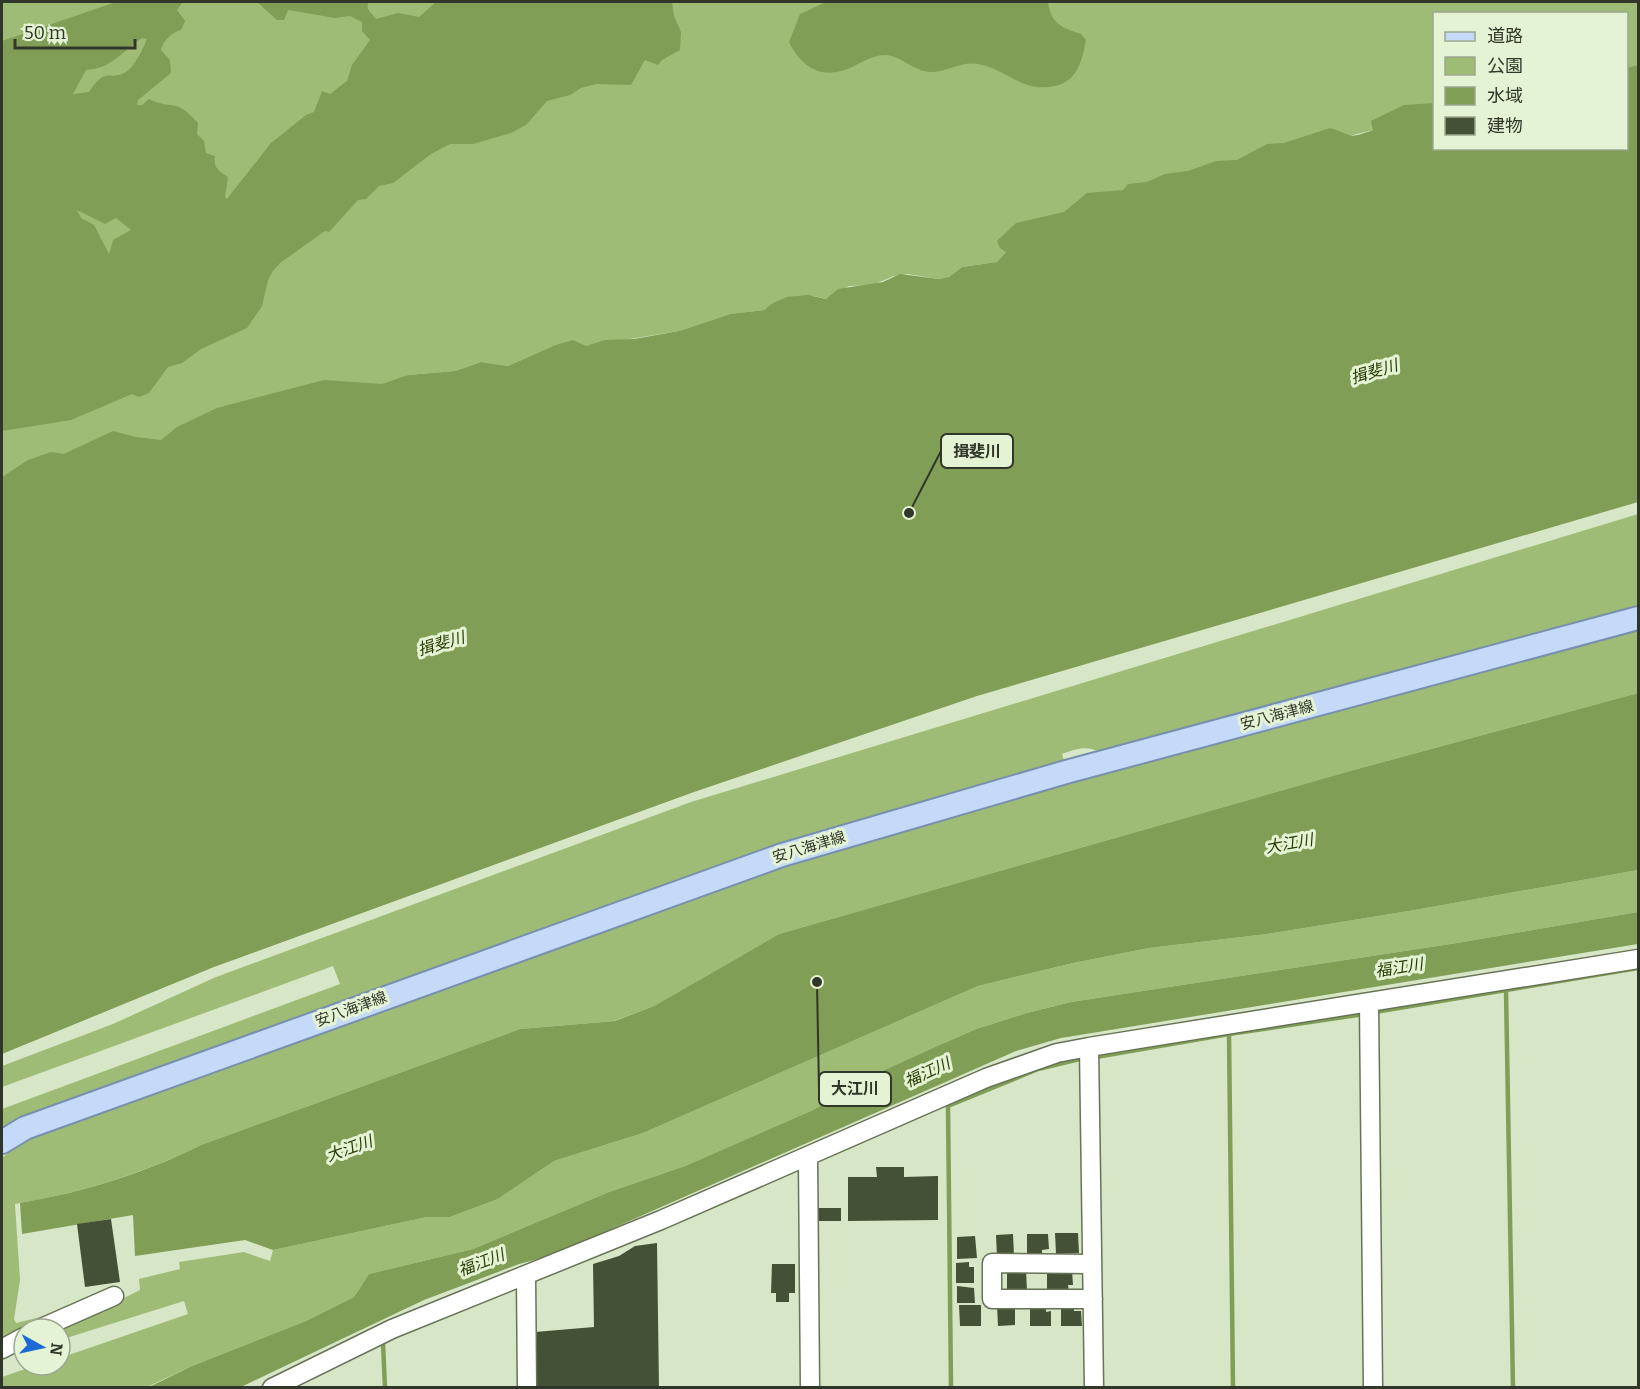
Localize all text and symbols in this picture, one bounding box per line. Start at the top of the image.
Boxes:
scale bar [15,12,135,50]
legend [1433,12,1628,150]
text: 50 m [24,22,66,44]
text: 道路 [1487,25,1523,47]
text: 公園 [1487,55,1523,77]
text: 水域 [1487,85,1523,107]
text: 建物 [1487,115,1523,137]
water label: 揖斐川 [1348,355,1402,388]
callout: 揖斐川 [941,434,1013,468]
text: 揖斐川 [953,442,1001,461]
water label: 揖斐川 [415,627,469,659]
street label: 安八海津線 [1238,697,1316,733]
street label: 安八海津線 [770,827,848,867]
water label: 大江川 [1264,830,1316,857]
water label: 福江川 [1374,954,1426,981]
street label: 安八海津線 [313,988,389,1030]
water label: 福江川 [901,1053,955,1091]
callout: 大江川 [819,1072,891,1106]
text: 大江川 [831,1079,879,1098]
water label: 大江川 [323,1131,377,1166]
water label: 福江川 [455,1244,509,1280]
north arrow [12,1317,72,1377]
text: N [46,1342,67,1356]

